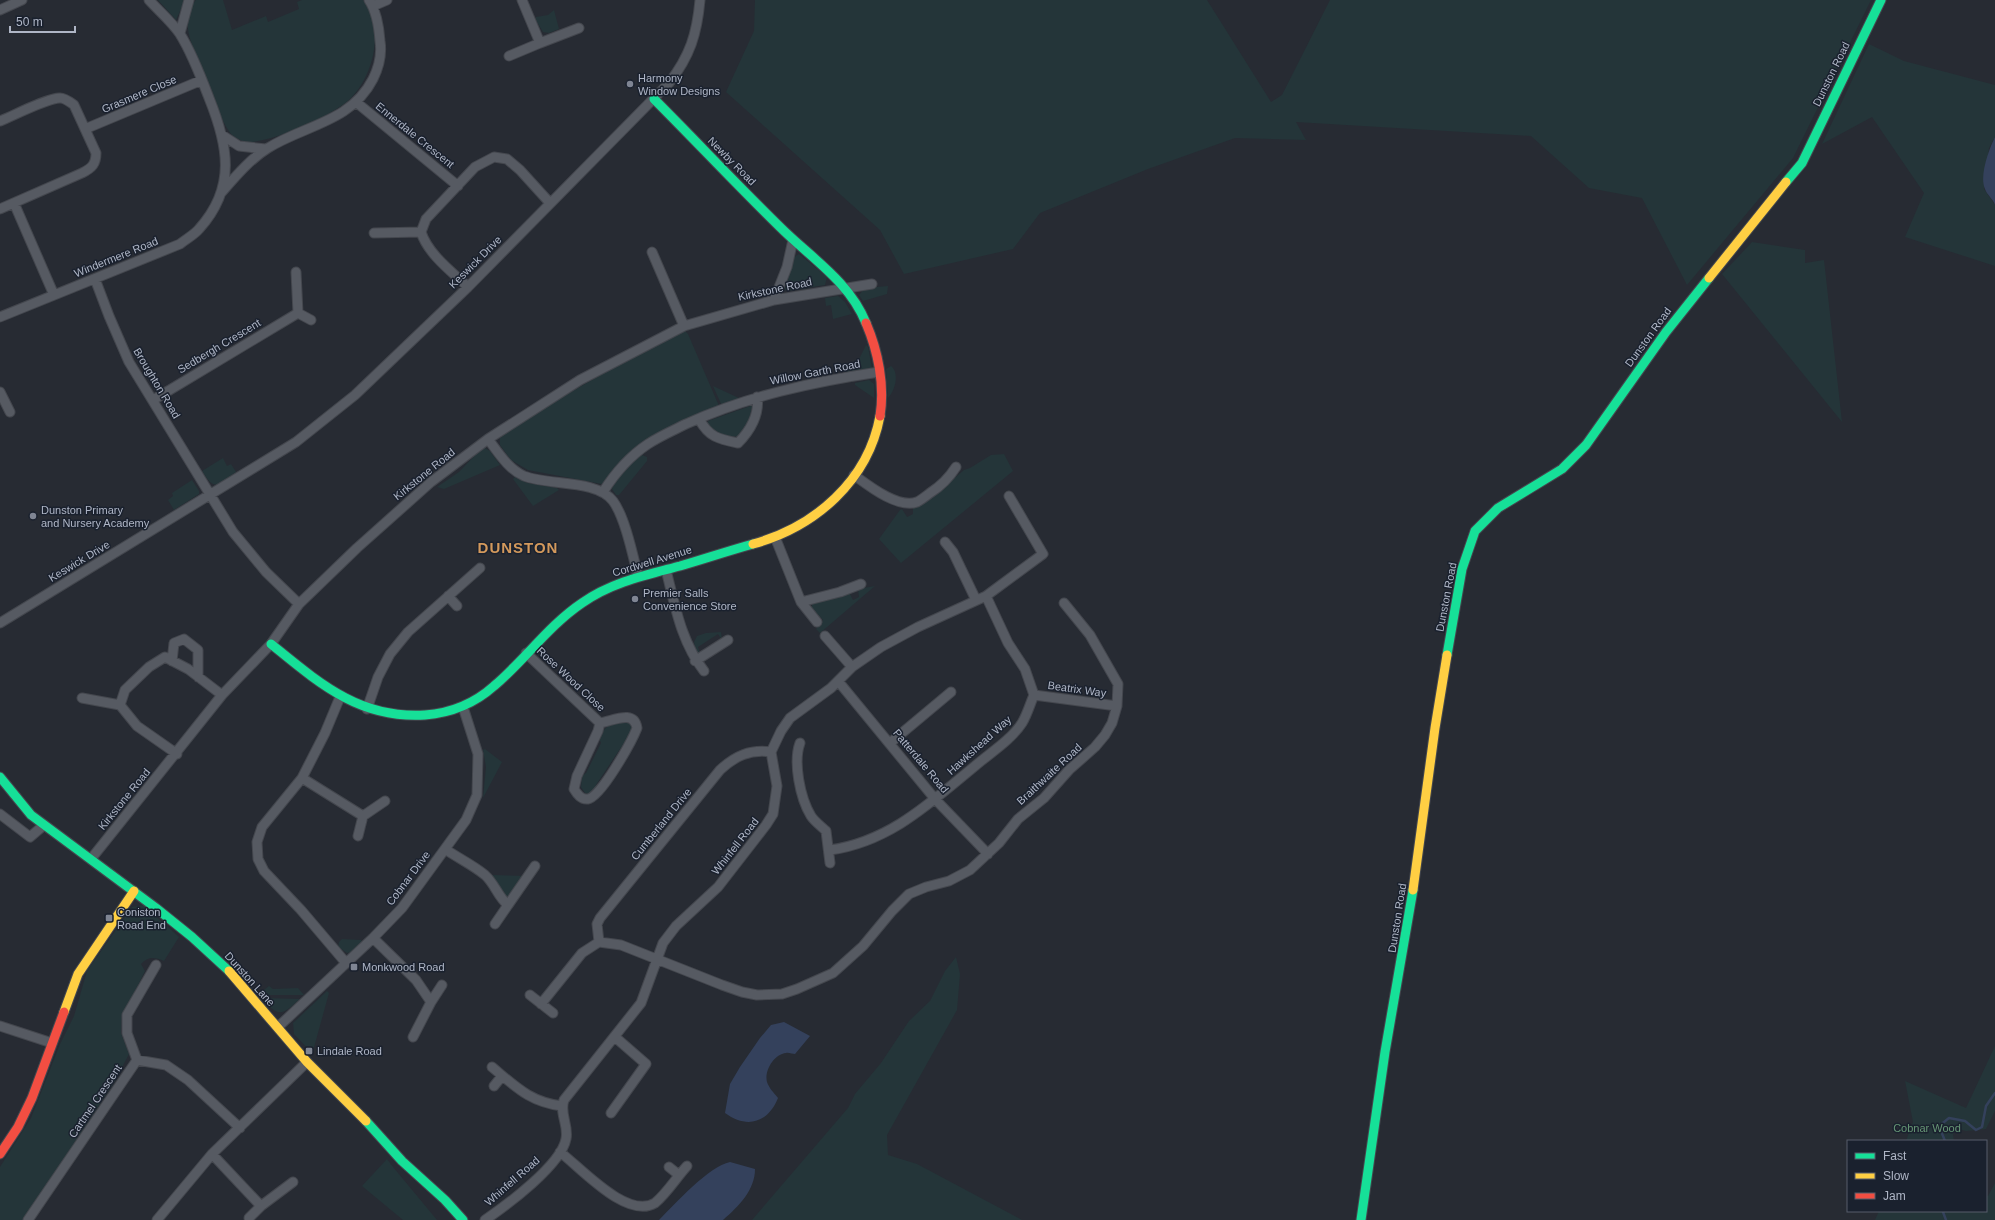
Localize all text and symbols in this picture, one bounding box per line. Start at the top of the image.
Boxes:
scale bar [10,8,75,34]
text: 50 m [16,15,43,29]
street label: Dunston Road [1810,40,1852,108]
place label: Harmony Window Designs [638,72,720,97]
street label: Grasmere Close [100,73,178,115]
marker: Harmony Window Designs [625,79,635,89]
street label: Ennerdale Crescent [373,100,457,170]
street label: Newby Road [705,134,759,188]
street label: Keswick Drive [446,233,504,291]
street label: Windermere Road [72,235,160,279]
street label: Kirkstone Road [737,275,813,303]
street label: Dunston Road [1622,305,1674,369]
street label: Sedbergh Crescent [175,316,263,376]
street label: Broughton Road [131,346,183,420]
street label: Willow Garth Road [769,357,861,387]
street label: Kirkstone Road [391,446,457,502]
place label: Dunston Primary and Nursery Academy [41,504,150,529]
marker: Dunston Primary and Nursery Academy [28,511,38,521]
street label: Keswick Drive [46,538,112,584]
district label: DUNSTON [478,539,558,556]
street label: Cordwell Avenue [611,543,693,579]
street label: Dunston Road [1433,561,1459,633]
place label: Premier Salls Convenience Store [643,587,737,612]
marker: Premier Salls Convenience Store [630,594,640,604]
street label: Rose Wood Close [535,644,607,714]
street label: Beatrix Way [1047,679,1107,699]
street label: Hawkshead Way [944,713,1014,777]
street label: Patterdale Road [891,727,951,795]
street label: Braithwaite Road [1014,741,1084,807]
street label: Kirkstone Road [96,766,152,832]
street label: Cumberland Drive [628,786,694,862]
street label: Whinfell Road [709,815,761,877]
street label: Cobnar Drive [384,849,432,907]
street label: Dunston Road [1386,882,1408,954]
place label: Coniston Road End [117,906,166,931]
marker: Coniston Road End [104,913,114,923]
street label: Dunston Lane [223,950,277,1008]
place label: Monkwood Road [362,961,445,973]
marker: Monkwood Road [349,962,359,972]
place label: Lindale Road [317,1045,382,1057]
marker: Lindale Road [304,1046,314,1056]
street label: Cartmel Crescent [66,1062,124,1140]
park label: Cobnar Wood [1893,1122,1961,1134]
legend [1847,1140,1987,1212]
text: Fast [1883,1149,1907,1163]
street label: Whinfell Road [482,1154,542,1208]
text: Slow [1883,1169,1909,1183]
text: Jam [1883,1189,1906,1203]

